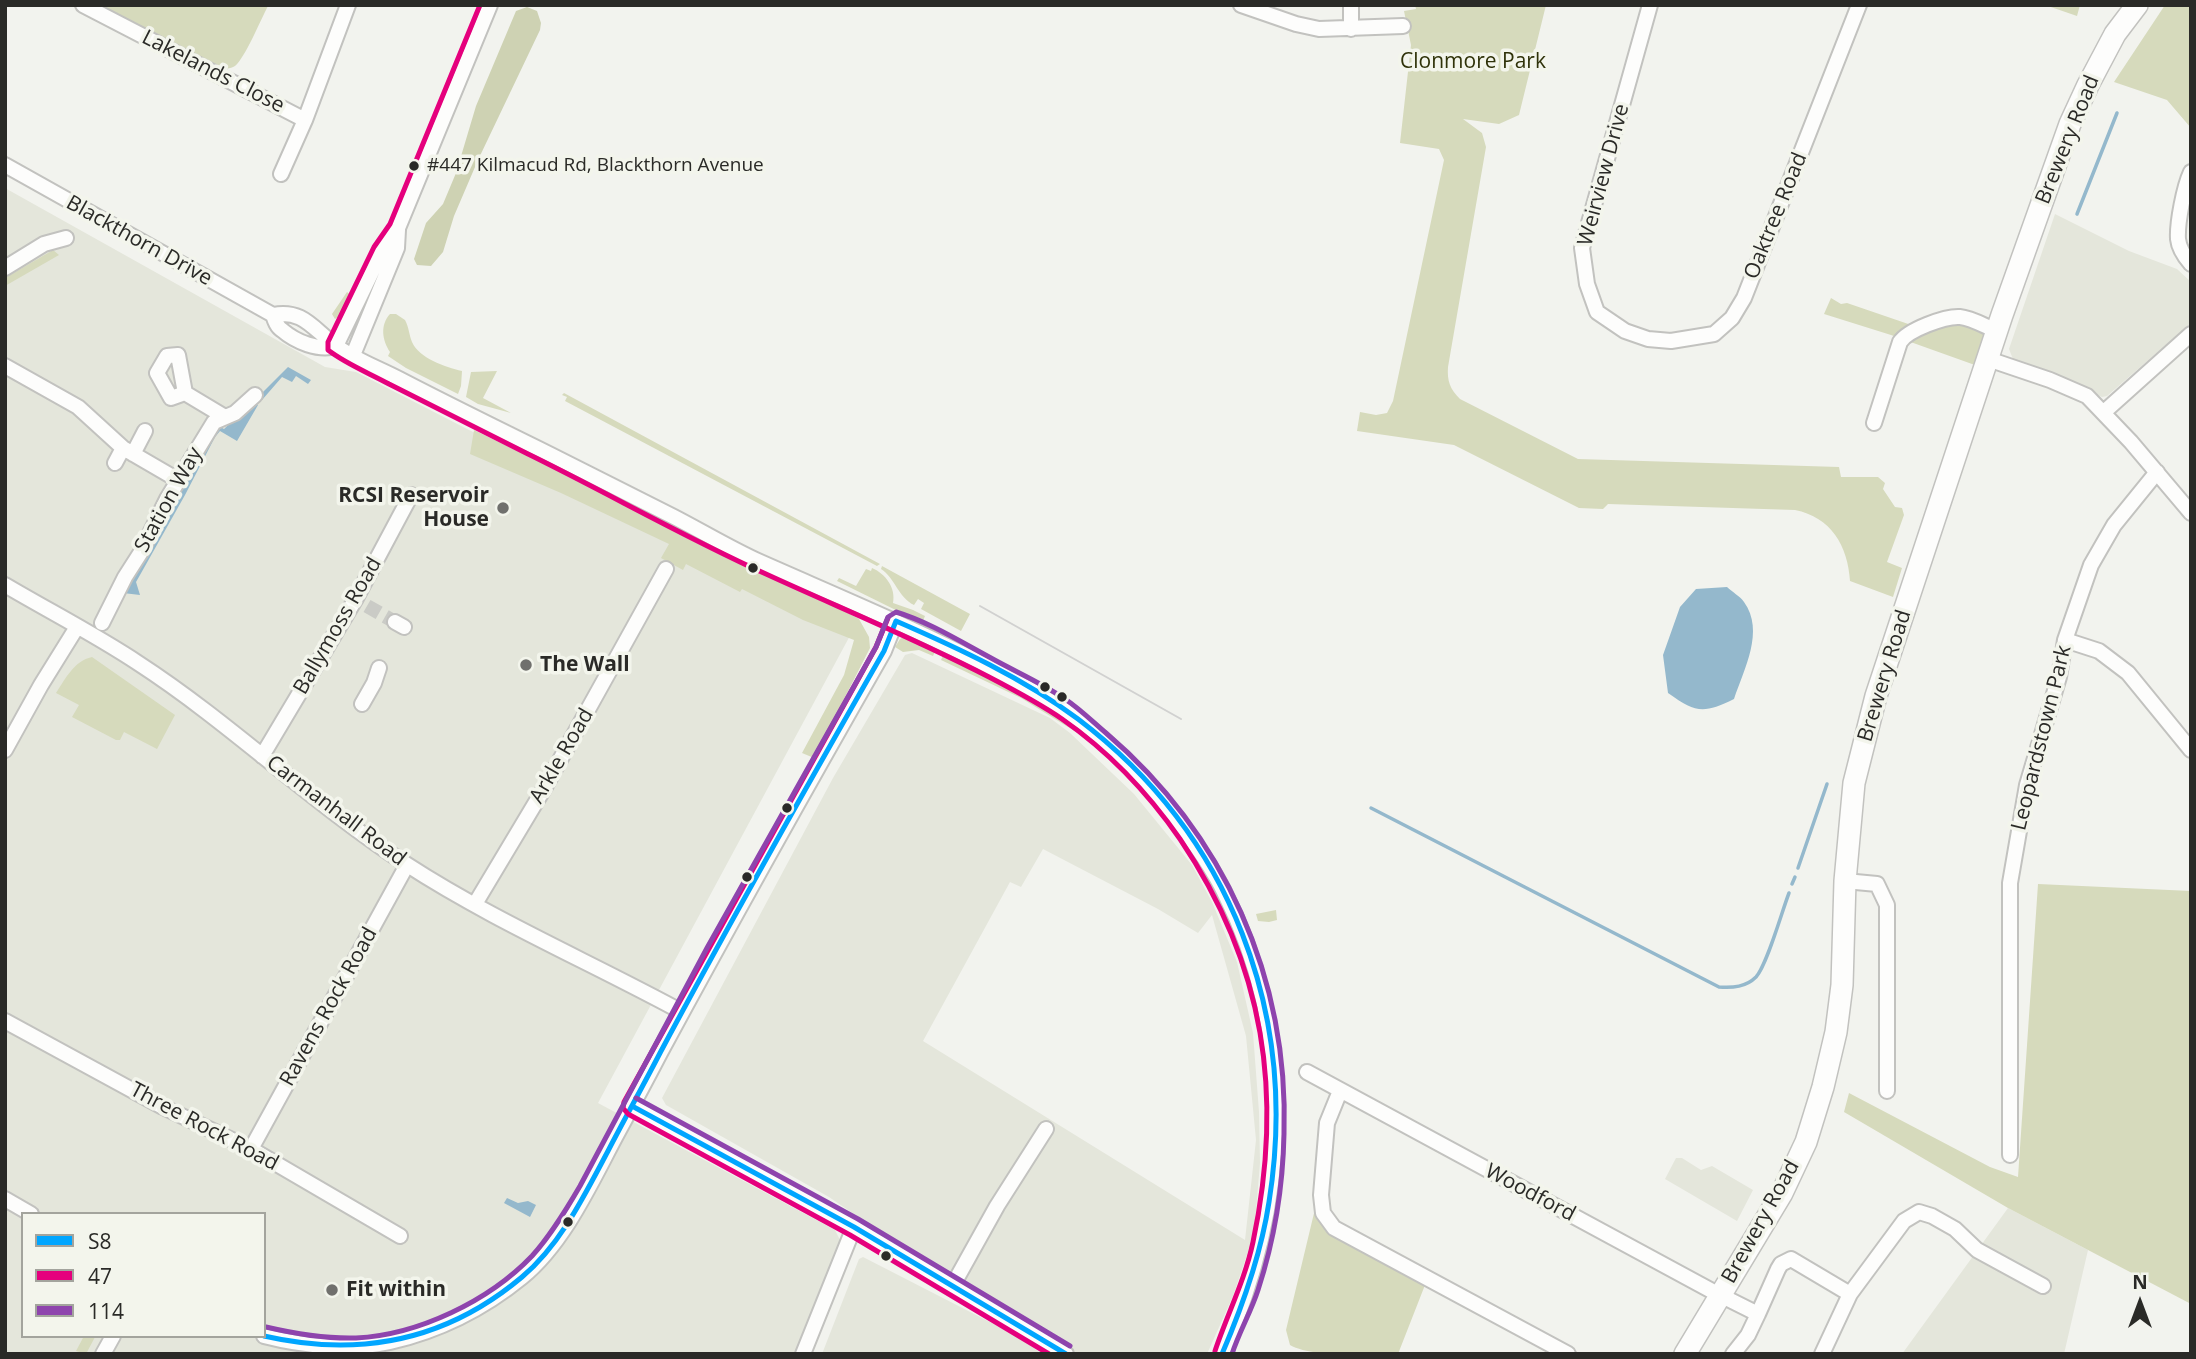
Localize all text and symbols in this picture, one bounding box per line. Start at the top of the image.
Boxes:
street label: Lakelands Close [138,25,288,119]
park label: Clonmore Park [1400,49,1546,75]
street label: Brewery Road [2031,72,2105,208]
street label: Weirview Drive [1573,101,1635,249]
street label: Oaktree Road [1739,149,1813,283]
place label: #447 Kilmacud Rd, Blackthorn Avenue [427,155,764,177]
marker: #447 Kilmacud Rd, Blackthorn Avenue [407,159,421,173]
street label: Blackthorn Drive [62,190,216,292]
street label: Station Way [130,443,208,557]
place label: RCSI Reservoir House [338,483,489,533]
marker: RCSI Reservoir House [495,500,511,516]
street label: Ballymoss Road [289,553,387,699]
unlabelled marker [746,561,760,575]
street label: Brewery Road [1853,607,1917,745]
street label: Leopardstown Park [2007,643,2077,833]
place label: The Wall [540,652,630,678]
marker: The Wall [518,657,534,673]
unlabelled marker [1038,680,1052,694]
unlabelled marker [1055,690,1069,704]
street label: Arkle Road [525,704,599,808]
street label: Carmanhall Road [261,750,411,872]
unlabelled marker [780,801,794,815]
unlabelled marker [740,870,754,884]
street label: Ravens Rock Road [275,923,383,1091]
street label: Three Rock Road [126,1077,282,1177]
street label: Brewery Road [1717,1156,1805,1288]
street label: Woodford [1481,1159,1579,1227]
legend [21,1212,266,1338]
unlabelled marker [561,1215,575,1229]
text: S8 [88,1227,112,1255]
unlabelled marker [879,1249,893,1263]
text: 47 [88,1262,112,1290]
north arrow [2105,1268,2175,1338]
text: N [2132,1269,2148,1295]
place label: Fit within [346,1277,446,1303]
marker: Fit within [324,1282,340,1298]
text: 114 [88,1297,124,1325]

